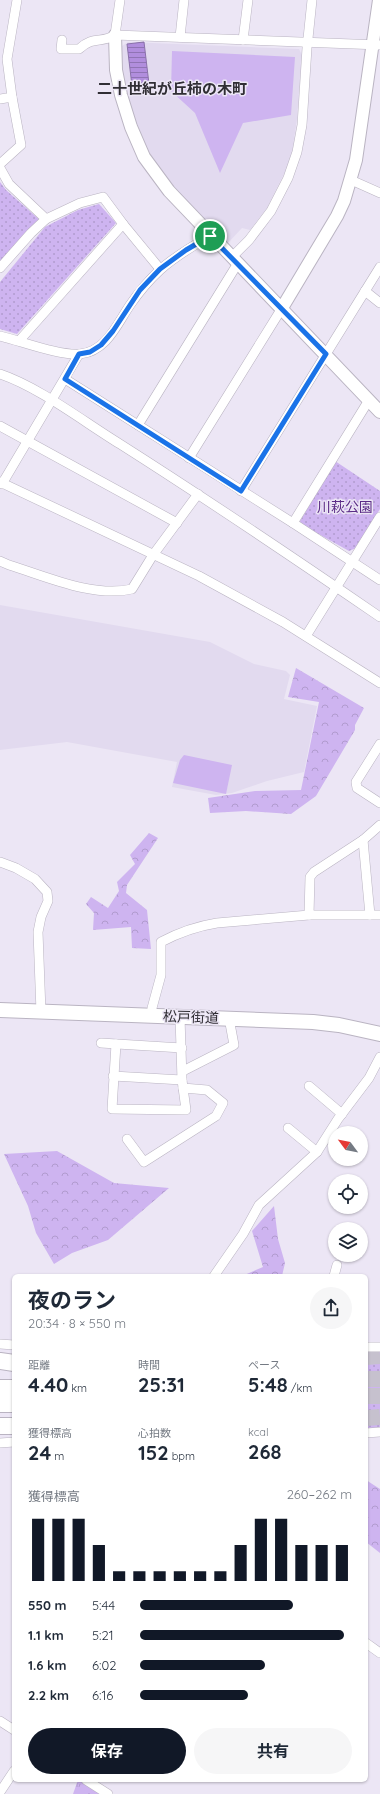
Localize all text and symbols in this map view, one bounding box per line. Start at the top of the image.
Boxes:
district label: 二十世紀が丘柿の木町 [97,79,247,98]
pin [193,219,227,253]
icon: arrive [199,225,221,247]
park label: 川萩公園 [317,498,373,516]
street label: 松戸街道 [163,1007,219,1027]
north arrow [328,1126,368,1166]
map controls [328,1126,368,1262]
button: locate [328,1174,368,1214]
button: layers [328,1222,368,1262]
text: 夜のラン [28,1286,116,1314]
button: share [310,1287,352,1329]
text: 20:34 · 8 × 550 m [28,1315,126,1331]
text: 距離 [28,1358,50,1372]
text: 時間 [138,1358,160,1372]
text: ペース [248,1358,280,1372]
text: 4.40 [28,1372,68,1397]
text: 25:31 [138,1372,185,1397]
text: 5:48 [248,1372,288,1397]
text: km [68,1381,87,1395]
text: /km [288,1381,312,1395]
text: kcal [248,1425,269,1439]
text: 獲得標高 [28,1426,72,1440]
text: 心拍数 [138,1426,171,1440]
text: 268 [248,1439,281,1464]
text: 24 [28,1440,51,1465]
text: 152 [138,1440,169,1465]
text: m [51,1449,64,1463]
text: bpm [169,1449,195,1463]
text: 260–262 m [287,1486,352,1502]
text: 獲得標高 [28,1488,80,1504]
text: 550 m [28,1597,67,1613]
text: 5:44 [92,1597,115,1613]
text: 1.1 km [28,1627,64,1643]
text: 5:21 [92,1627,114,1643]
text: 1.6 km [28,1657,67,1673]
text: 6:02 [92,1657,116,1673]
text: 2.2 km [28,1687,69,1703]
text: 6:16 [92,1687,113,1703]
button: 保存 [28,1728,186,1774]
button: 共有 [194,1728,352,1774]

